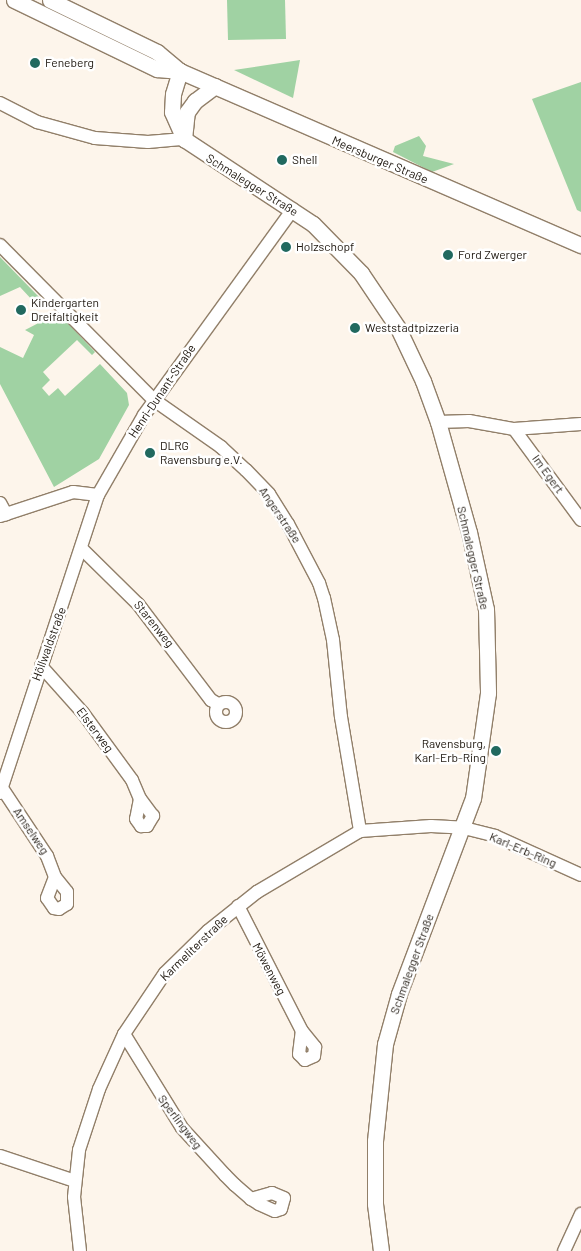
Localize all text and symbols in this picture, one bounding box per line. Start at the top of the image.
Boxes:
place label: Feneberg [45,56,94,70]
marker: Feneberg [29,57,41,69]
street label: Meersburger Straße [330,133,430,187]
street label: Schmalegger Straße [203,151,301,219]
place label: Shell [292,153,317,167]
marker: Shell [276,154,288,166]
place label: Holzschopf [296,240,354,254]
marker: Holzschopf [280,241,292,253]
place label: Ford Zwerger [458,248,527,262]
marker: Ford Zwerger [442,249,454,261]
place label: Kindergarten Dreifaltigkeit [31,296,99,324]
marker: Kindergarten Dreifaltigkeit [15,304,27,316]
place label: Weststadtpizzeria [365,321,459,335]
marker: Weststadtpizzeria [349,322,361,334]
street label: Henri-Dunant-Straße [125,342,199,440]
place label: DLRG Ravensburg e.V. [160,439,243,467]
marker: DLRG Ravensburg e.V. [144,447,156,459]
street label: Im Egert [529,452,567,496]
street label: Angerstraße [256,484,304,546]
street label: Schmalegger Straße [454,505,492,611]
street label: Starenweg [131,598,177,650]
street label: Höllwaldstraße [29,605,69,683]
street label: Elsterweg [74,705,116,755]
place label: Ravensburg, Karl-Erb-Ring [415,737,486,765]
marker: Ravensburg, Karl-Erb-Ring [490,745,502,757]
street label: Amselweg [10,805,52,857]
street label: Karl-Erb-Ring [487,829,559,871]
street label: Karmeliterstraße [157,912,231,984]
street label: Schmalegger Straße [387,912,437,1016]
street label: Möwenweg [249,940,289,998]
street label: Sperlingweg [155,1092,205,1152]

